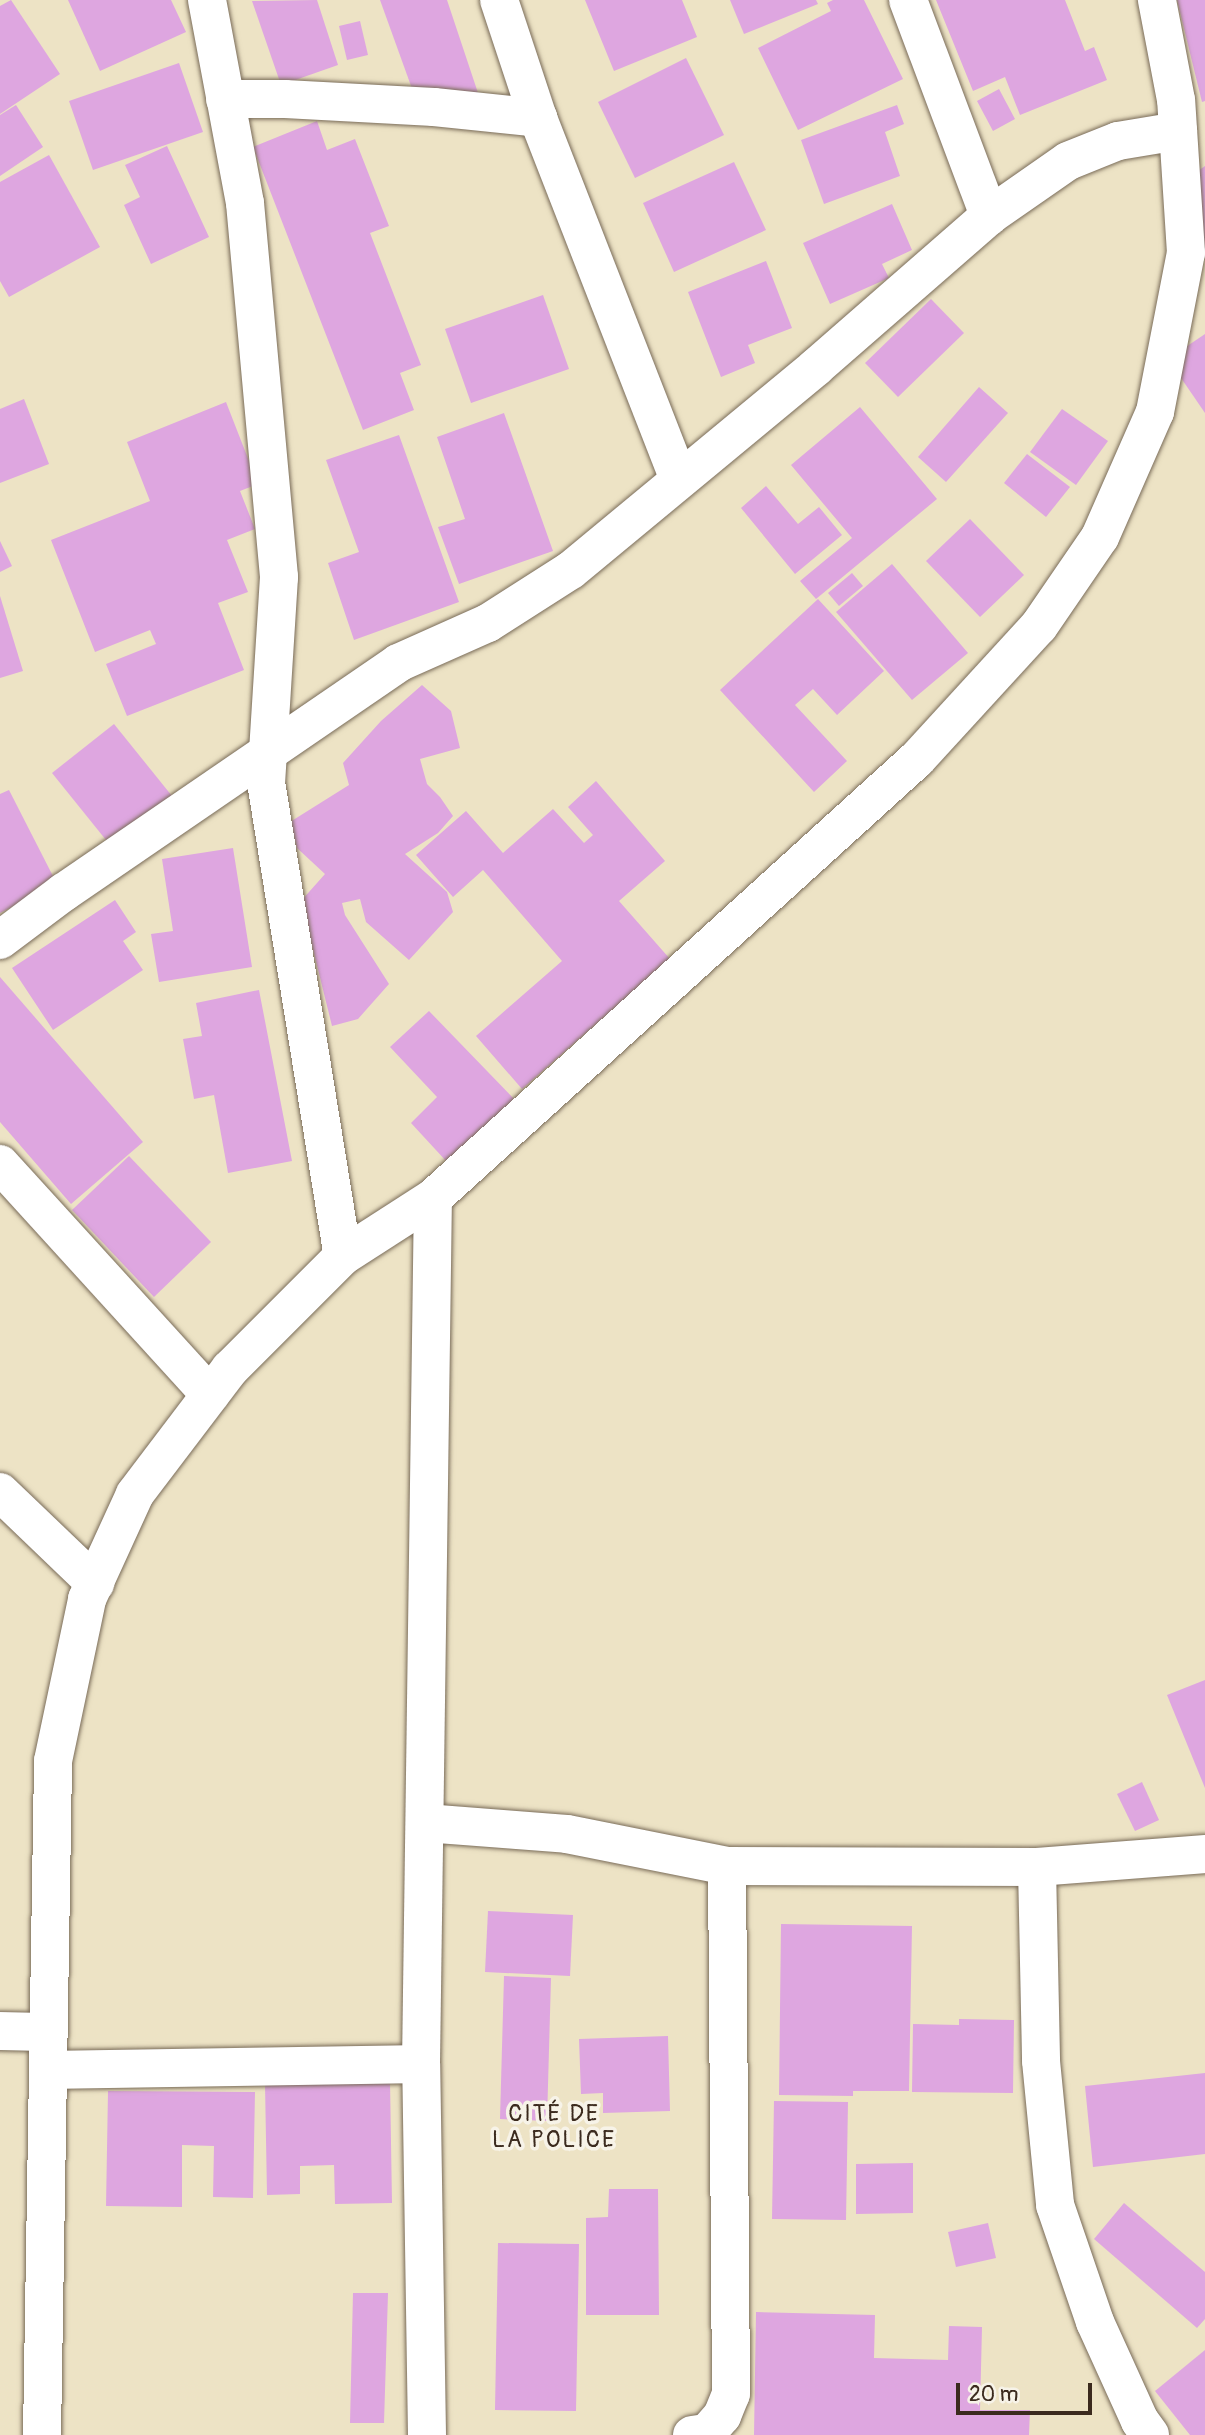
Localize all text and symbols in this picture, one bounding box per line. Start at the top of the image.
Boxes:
district label: CITÉ DE LA POLICE [493,2100,615,2154]
scale bar [960,2368,1096,2412]
text: 20 m [969,2381,1018,2408]

